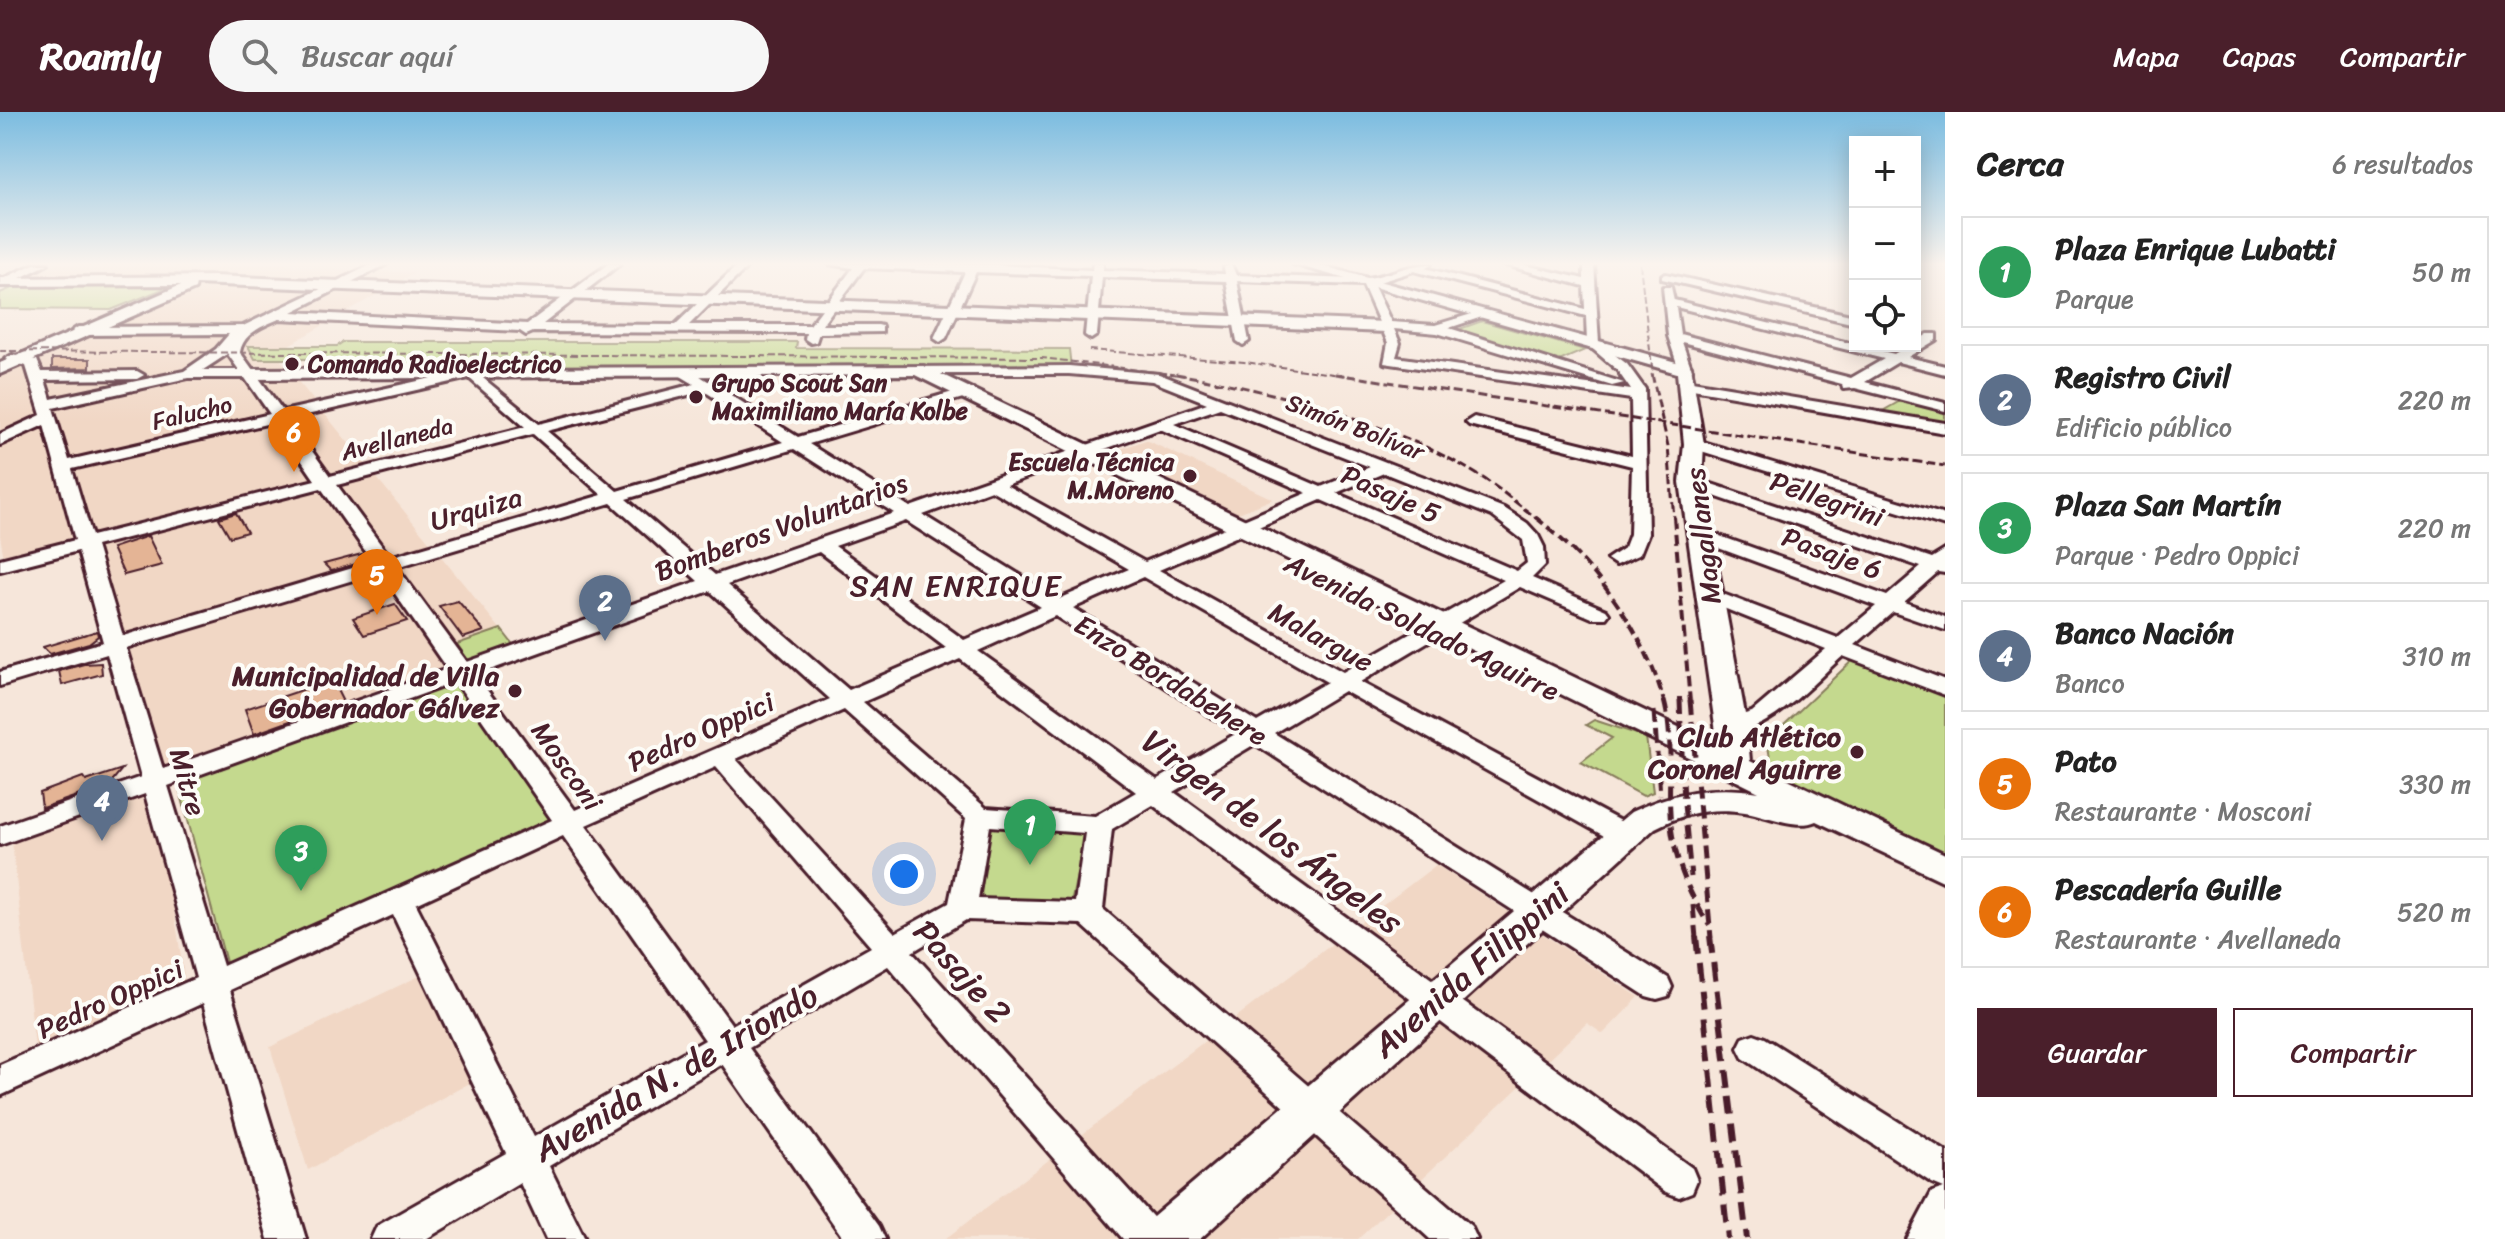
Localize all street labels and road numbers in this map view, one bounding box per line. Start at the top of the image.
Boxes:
street label: Simón Bolívar [1280,381,1432,473]
street label: Falucho [148,383,236,443]
street label: Avellaneda [336,405,457,473]
street label: Pasaje 5 [1333,450,1449,538]
street label: Pellegrini [1763,457,1892,542]
street label: Bomberos Voluntarios [648,458,915,596]
street label: Magallanes [1670,465,1736,607]
street label: Urquiza [424,473,528,545]
street label: Pasaje 6 [1775,512,1889,594]
street label: Avenida Soldado Aguirre [1275,539,1568,715]
street label: Malargue [1259,588,1383,686]
street label: Enzo Bordabehere [1064,601,1278,759]
street label: Pedro Oppici [620,677,784,786]
street label: Mosconi [518,711,617,822]
street label: Virgen de los Ángeles [1128,713,1416,951]
street label: Mitre [155,742,221,822]
street label: Avenida Filippini [1357,865,1585,1074]
street label: Pasaje 2 [897,905,1027,1039]
street label: Pedro Oppici [29,944,193,1053]
street label: Avenida N. de Iriondo [521,967,830,1180]

